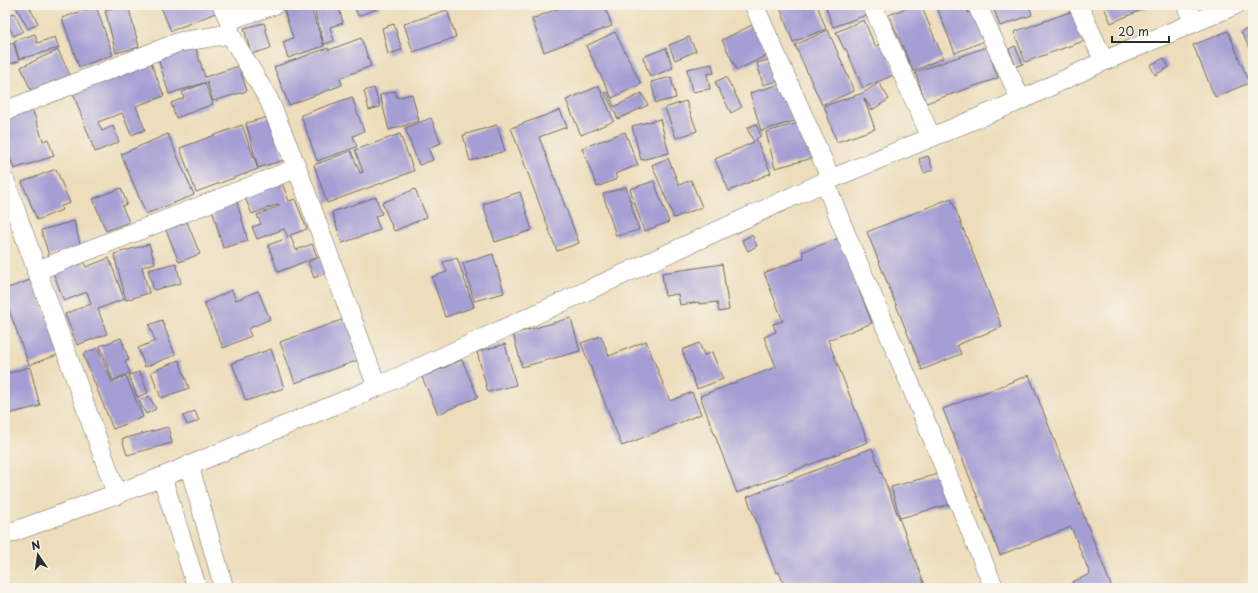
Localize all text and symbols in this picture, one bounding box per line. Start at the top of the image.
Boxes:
scale bar [1112,18,1169,44]
text: 20 m [1118,22,1149,40]
north arrow [18,535,58,575]
text: N [29,535,42,554]

